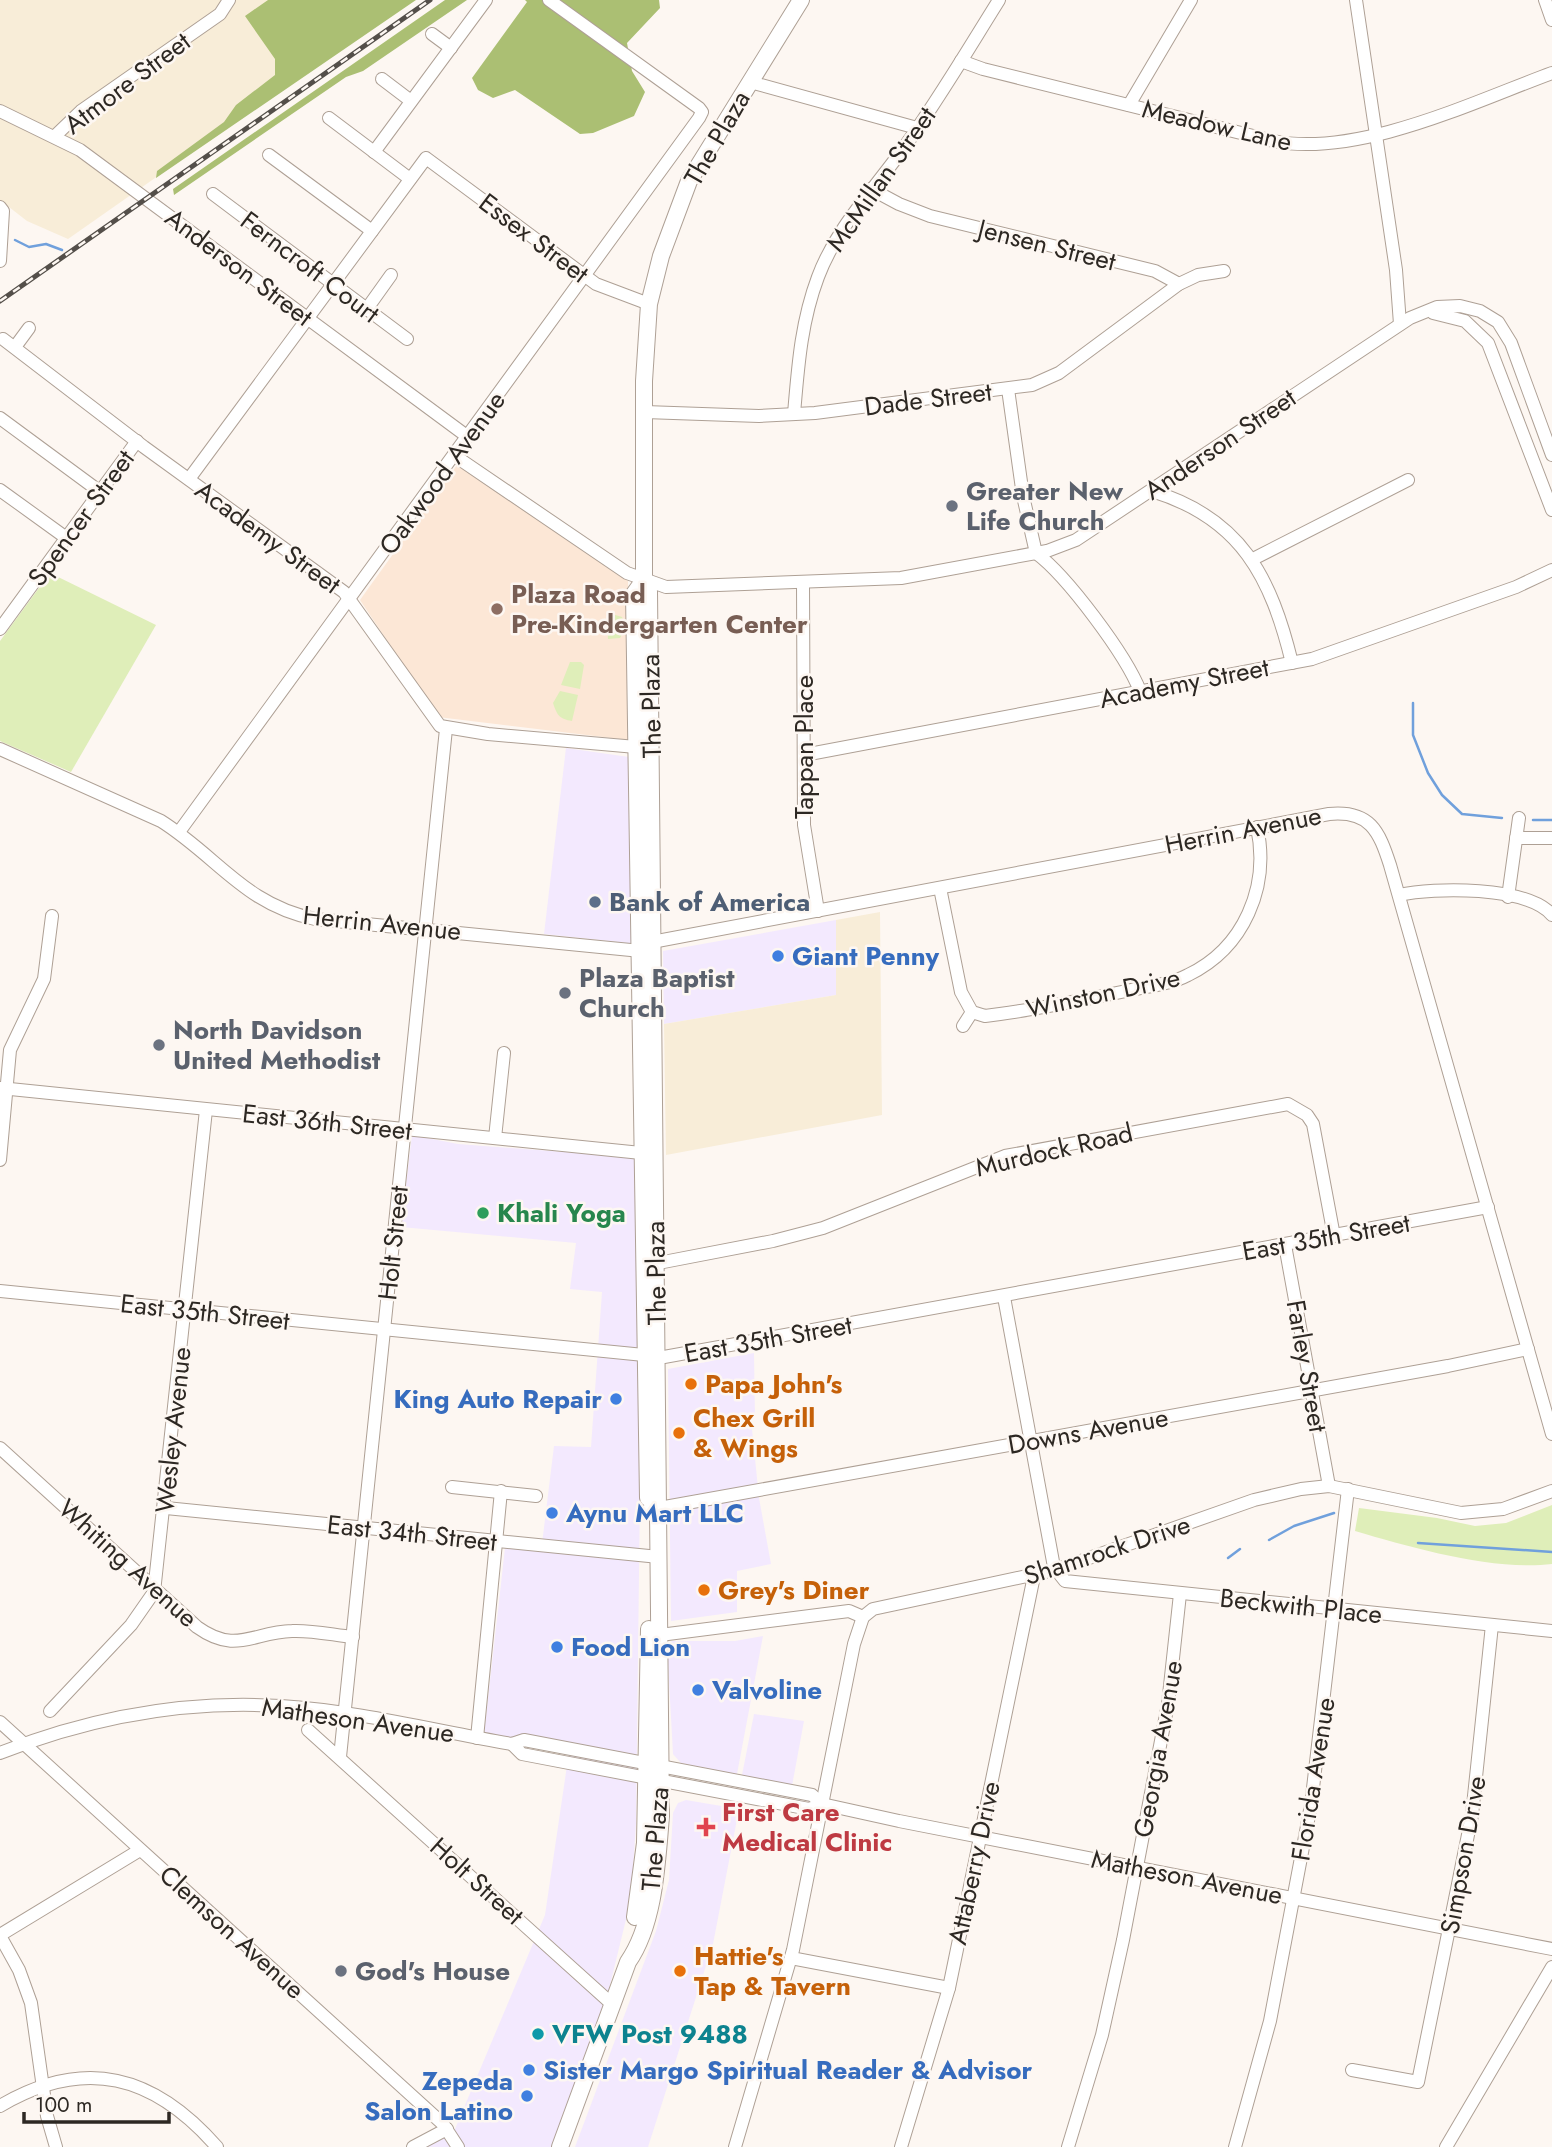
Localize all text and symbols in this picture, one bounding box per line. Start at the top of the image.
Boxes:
street label: Atmore Street [56,22,199,143]
street label: The Plaza [675,83,759,193]
street label: Meadow Lane [1139,89,1295,161]
street label: McMillan Street [817,98,946,259]
street label: Essex Street [471,184,598,292]
street label: Anderson Street [157,199,321,336]
street label: Ferncroft Court [232,202,388,332]
street label: Jensen Street [971,209,1121,281]
street label: Dade Street [862,372,995,426]
street label: Anderson Street [1136,379,1304,509]
street label: Oakwood Avenue [370,383,514,563]
street label: Spencer Street [18,441,144,594]
street label: Academy Street [187,471,349,603]
place label: Greater New Life Church [966,472,1123,540]
marker: Greater New Life Church [944,498,960,514]
place label: Plaza Road Pre-Kindergarten Center [511,575,808,643]
marker: Plaza Road Pre-Kindergarten Center [489,601,505,617]
street label: Academy Street [1096,648,1273,718]
street label: The Plaza [631,654,671,758]
street label: Tappan Place [785,675,823,819]
street label: Herrin Avenue [1161,796,1325,864]
place label: Bank of America [609,883,810,921]
marker: Bank of America [587,894,603,910]
street label: Herrin Avenue [301,896,463,950]
place label: Giant Penny [792,937,939,975]
marker: Giant Penny [770,948,786,964]
street label: Winston Drive [1023,958,1183,1028]
place label: Plaza Baptist Church [579,959,735,1027]
marker: Plaza Baptist Church [557,985,573,1001]
place label: North Davidson United Methodist [173,1011,381,1079]
marker: North Davidson United Methodist [151,1037,167,1053]
street label: East 36th Street [240,1094,414,1150]
street label: Murdock Road [972,1113,1136,1187]
street label: Holt Street [368,1183,418,1302]
place label: Khali Yoga [497,1194,626,1232]
street label: East 35th Street [1239,1203,1414,1270]
marker: Khali Yoga [475,1205,491,1221]
street label: The Plaza [636,1221,676,1325]
street label: East 35th Street [119,1284,292,1340]
street label: Farley Street [1277,1297,1337,1436]
street label: East 35th Street [681,1305,856,1372]
street label: Wesley Avenue [145,1345,201,1515]
place label: Papa John's [705,1365,843,1403]
marker: Papa John's [683,1376,699,1392]
place label: King Auto Repair [393,1380,602,1418]
marker: King Auto Repair [608,1391,624,1407]
street label: Downs Avenue [1005,1398,1171,1464]
place label: Chex Grill & Wings [693,1399,815,1467]
marker: Chex Grill & Wings [671,1425,687,1441]
street label: Whiting Avenue [50,1490,206,1636]
place label: Aynu Mart LLC [565,1494,744,1532]
street label: East 34th Street [325,1505,499,1561]
marker: Aynu Mart LLC [544,1505,560,1521]
street label: Shamrock Drive [1019,1505,1195,1595]
place label: Grey's Diner [718,1571,870,1609]
street label: Beckwith Place [1218,1579,1384,1633]
marker: Grey's Diner [696,1582,712,1598]
place label: Food Lion [571,1628,690,1666]
marker: Food Lion [549,1639,565,1655]
street label: Georgia Avenue [1124,1657,1192,1841]
place label: Valvoline [711,1671,822,1709]
marker: Valvoline [690,1682,706,1698]
street label: Matheson Avenue [259,1688,457,1752]
street label: Florida Avenue [1281,1695,1345,1863]
street label: Simpson Drive [1430,1773,1496,1937]
street label: Attaberry Drive [938,1778,1010,1948]
street label: The Plaza [632,1785,678,1893]
place label: First Care Medical Clinic [722,1793,892,1861]
marker: First Care Medical Clinic [696,1817,716,1837]
street label: Holt Street [422,1828,533,1934]
street label: Matheson Avenue [1088,1840,1286,1914]
street label: Clemson Avenue [151,1856,313,2008]
place label: Hattie's Tap & Tavern [694,1937,851,2005]
place label: God's House [355,1952,510,1990]
marker: God's House [333,1963,349,1979]
marker: Hattie's Tap & Tavern [672,1963,688,1979]
place label: VFW Post 9488 [551,2015,748,2053]
marker: VFW Post 9488 [530,2026,546,2042]
place label: Sister Margo Spiritual Reader & Advisor [543,2051,1033,2089]
place label: Zepeda Salon Latino [364,2062,513,2130]
marker: Sister Margo Spiritual Reader & Advisor [521,2062,537,2078]
scale bar [24,2080,170,2124]
marker: Zepeda Salon Latino [519,2088,535,2104]
text: 100 m [35,2090,92,2120]

